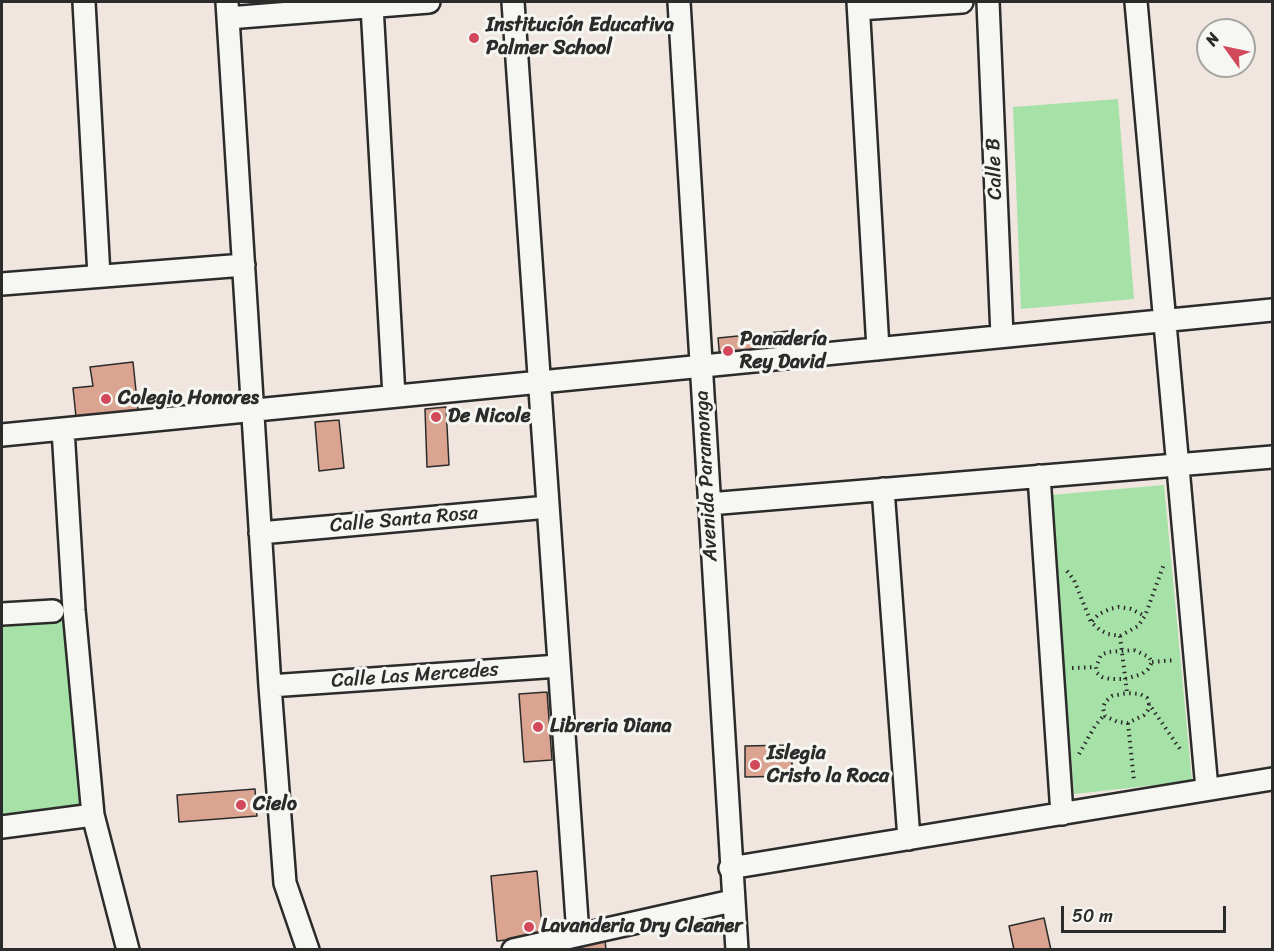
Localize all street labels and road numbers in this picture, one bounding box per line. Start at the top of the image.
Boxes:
street label: Calle B [982,138,1008,200]
street label: Avenida Paramonga [691,390,723,562]
street label: Calle Santa Rosa [329,502,479,538]
street label: Calle Las Mercedes [331,658,499,694]

